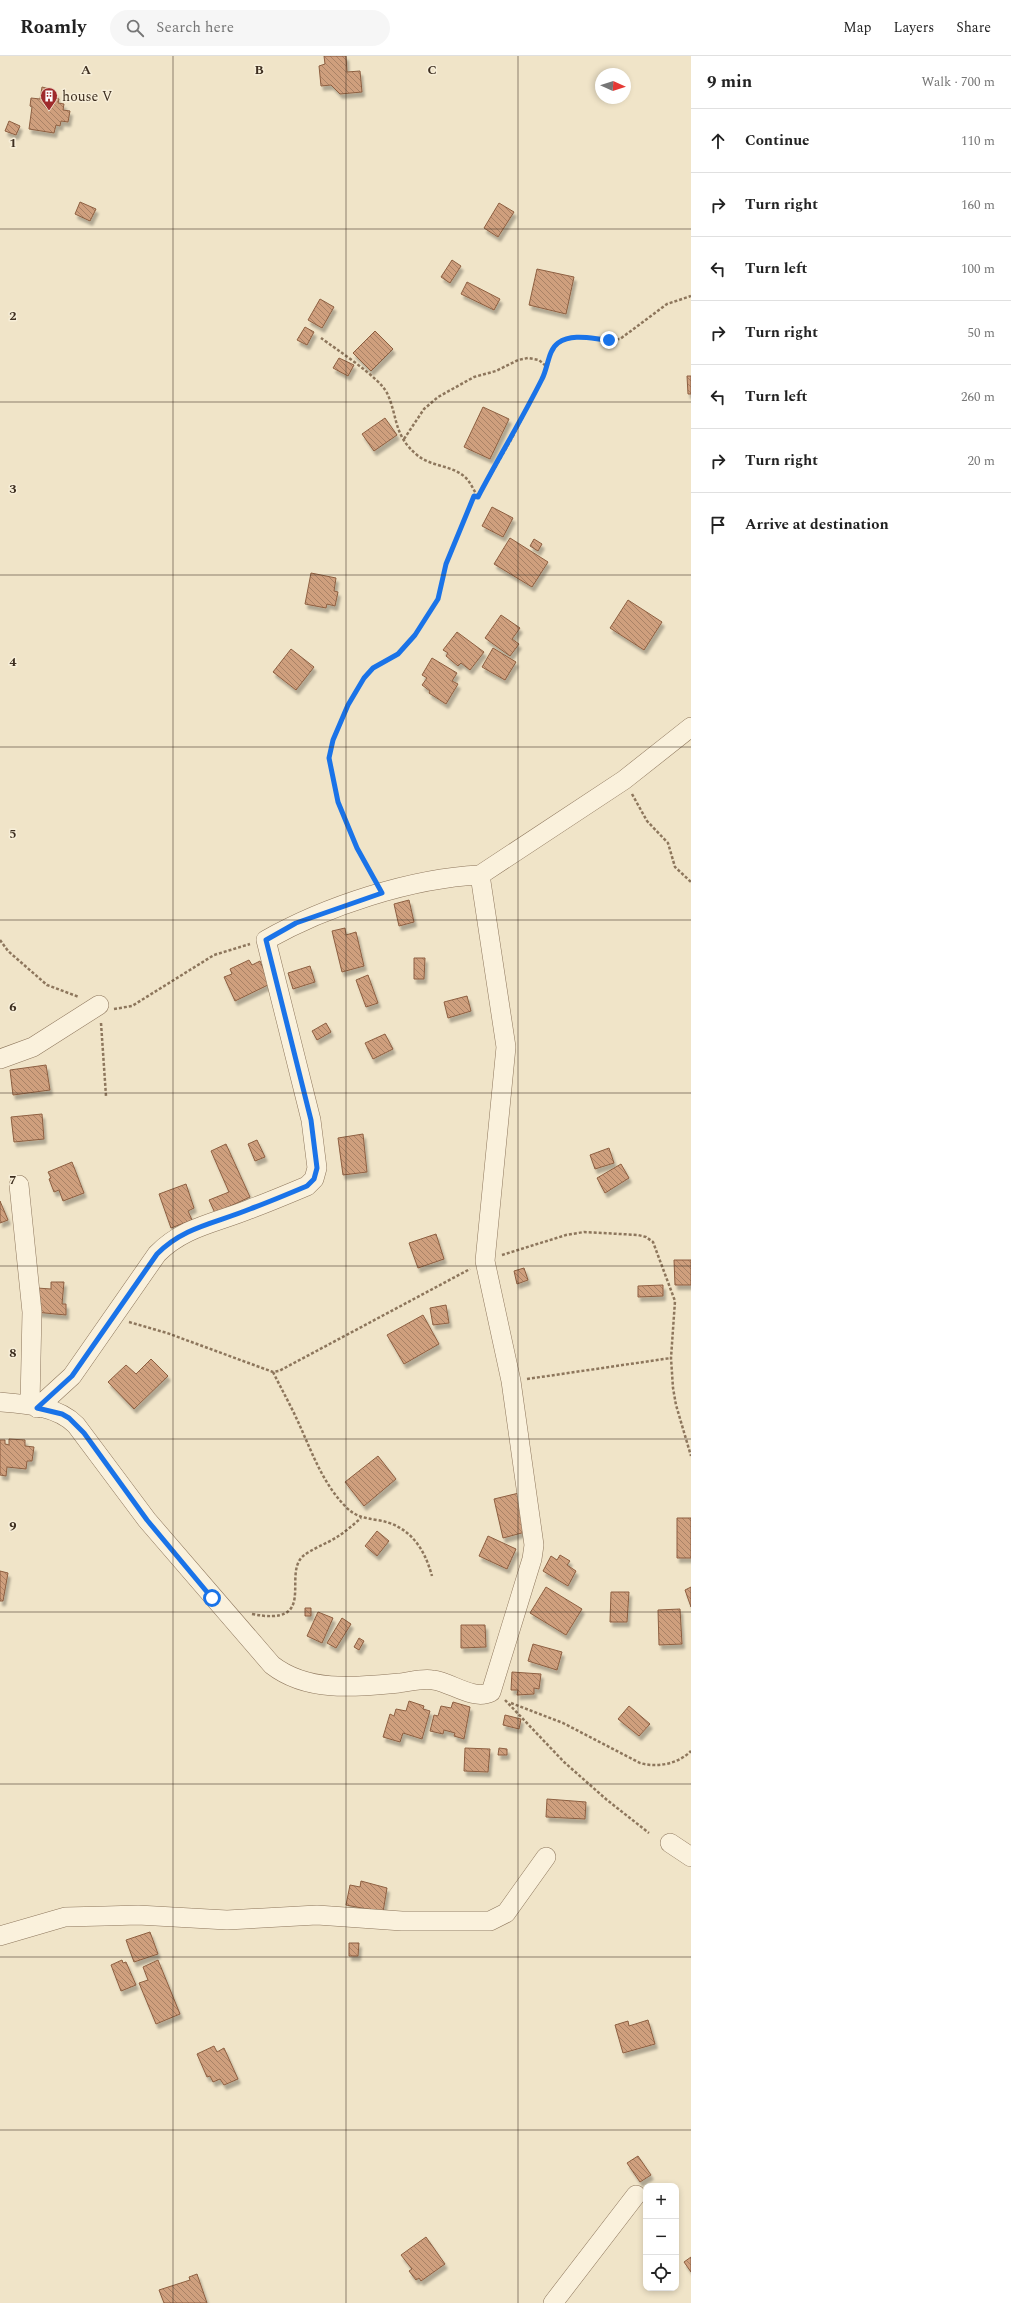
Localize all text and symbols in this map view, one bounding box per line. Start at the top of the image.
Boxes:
search box [110,10,390,46]
text: Roamly [20,13,86,42]
text: Search here [156,16,234,39]
icon: search [124,17,146,39]
text: Map [843,17,872,38]
text: Layers [894,17,934,38]
text: Share [956,17,991,38]
text: A [81,60,91,80]
text: B [254,60,264,80]
text: C [427,60,437,80]
north arrow [595,68,631,104]
text: 9 min [707,69,752,95]
text: Walk · 700 m [921,72,995,92]
building icon: house V [39,86,59,111]
place label: house V [62,86,112,107]
text: Continue [745,129,810,152]
icon: ahead [707,130,729,152]
text: 110 m [961,131,995,151]
text: 1 [9,133,17,153]
text: Turn right [745,193,818,216]
icon: right [707,194,729,216]
text: 160 m [961,195,995,215]
text: Turn left [745,257,807,280]
icon: left [707,258,729,280]
text: 100 m [961,259,995,279]
text: 2 [9,306,17,326]
text: Turn right [745,321,818,344]
icon: right [707,322,729,344]
text: 50 m [968,323,995,343]
route end [600,331,618,349]
text: Turn left [745,385,807,408]
icon: left [707,386,729,408]
text: 260 m [961,387,995,407]
text: Turn right [745,449,818,472]
icon: right [707,450,729,472]
text: 20 m [968,451,995,471]
text: 3 [9,479,17,499]
text: Arrive at destination [745,513,889,536]
icon: arrive [707,514,729,536]
text: 4 [9,652,17,672]
text: 5 [9,824,17,844]
text: 6 [9,997,17,1017]
text: 7 [9,1170,17,1190]
text: 8 [9,1343,17,1363]
text: 9 [9,1516,17,1536]
route start [203,1589,221,1607]
map controls [643,2183,679,2291]
button: + [643,2183,679,2219]
button: − [643,2219,679,2255]
button: locate [643,2255,679,2291]

